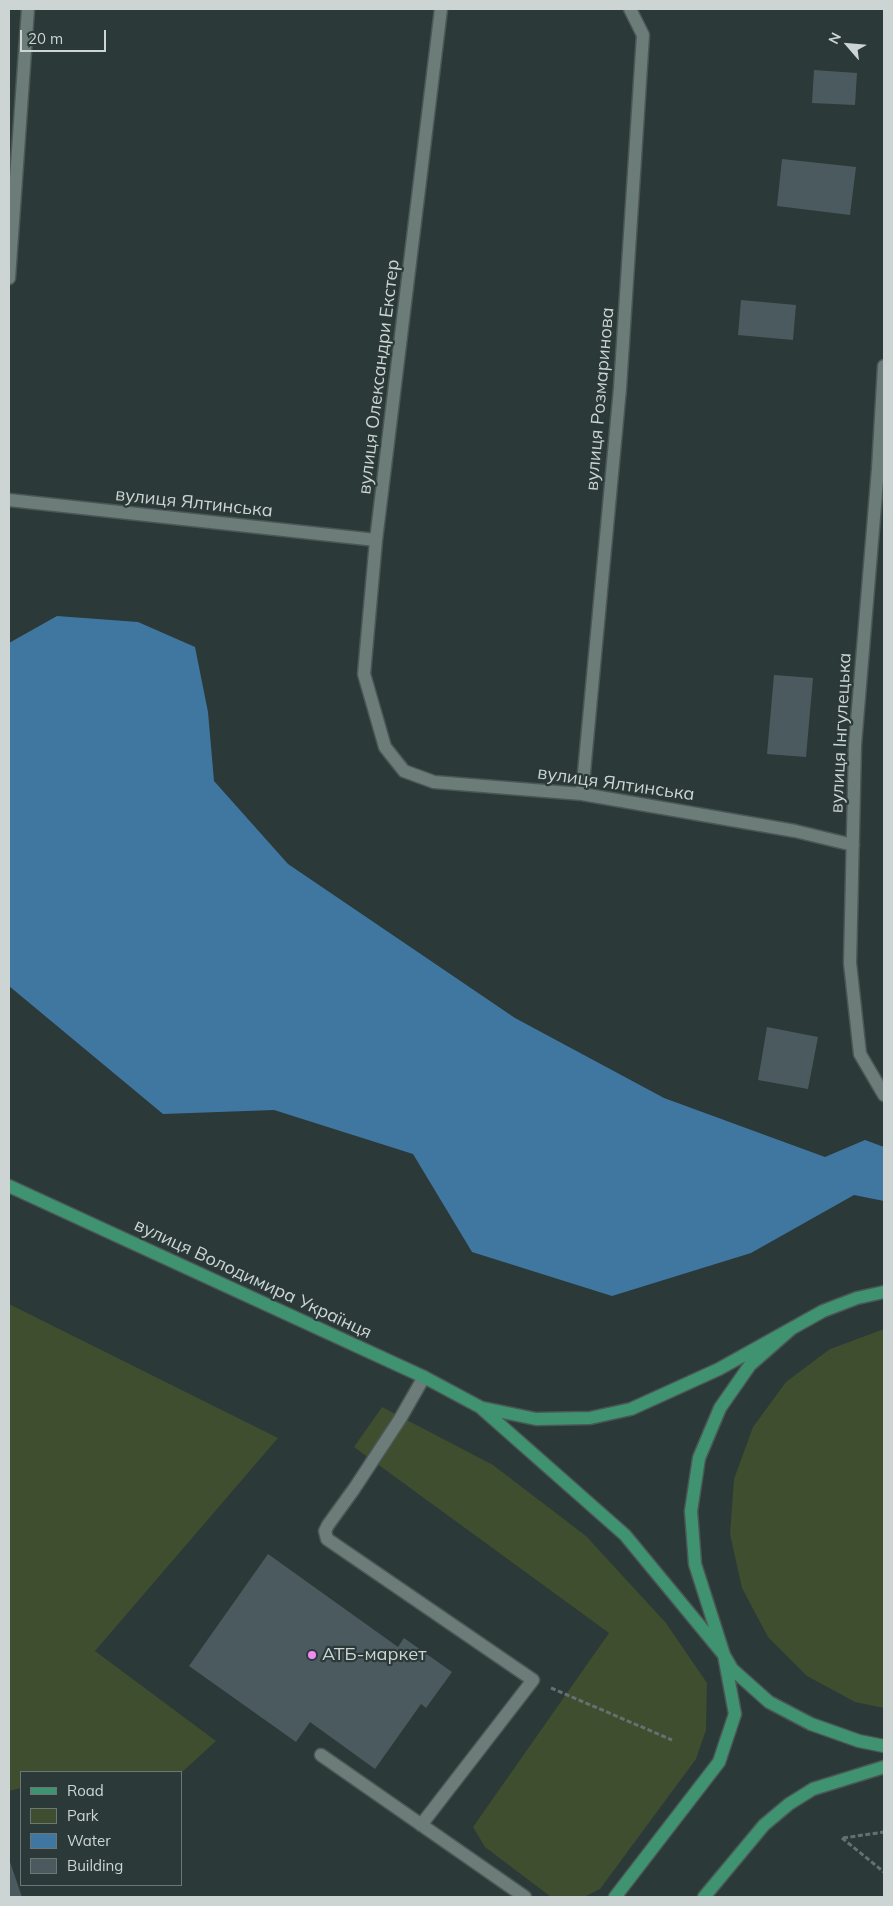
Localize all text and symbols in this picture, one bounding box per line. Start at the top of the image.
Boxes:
scale bar [22,20,109,52]
north arrow [823,20,873,70]
text: 20 m [28,29,63,48]
text: N [824,29,845,47]
street label: вулиця Олександри Екстер [354,258,404,496]
street label: вулиця Розмаринова [581,306,619,492]
street label: вулиця Ялтинська [114,484,274,522]
street label: вулиця Інгулецька [826,652,856,814]
street label: вулиця Ялтинська [536,762,696,806]
street label: вулиця Володимира Українця [131,1214,375,1344]
place label: АТБ-маркет [322,1644,426,1666]
marker: АТБ-маркет [306,1649,318,1661]
legend [20,1771,182,1886]
text: Road [67,1781,104,1800]
text: Park [67,1806,99,1825]
text: Water [67,1831,111,1850]
text: Building [67,1856,123,1875]

